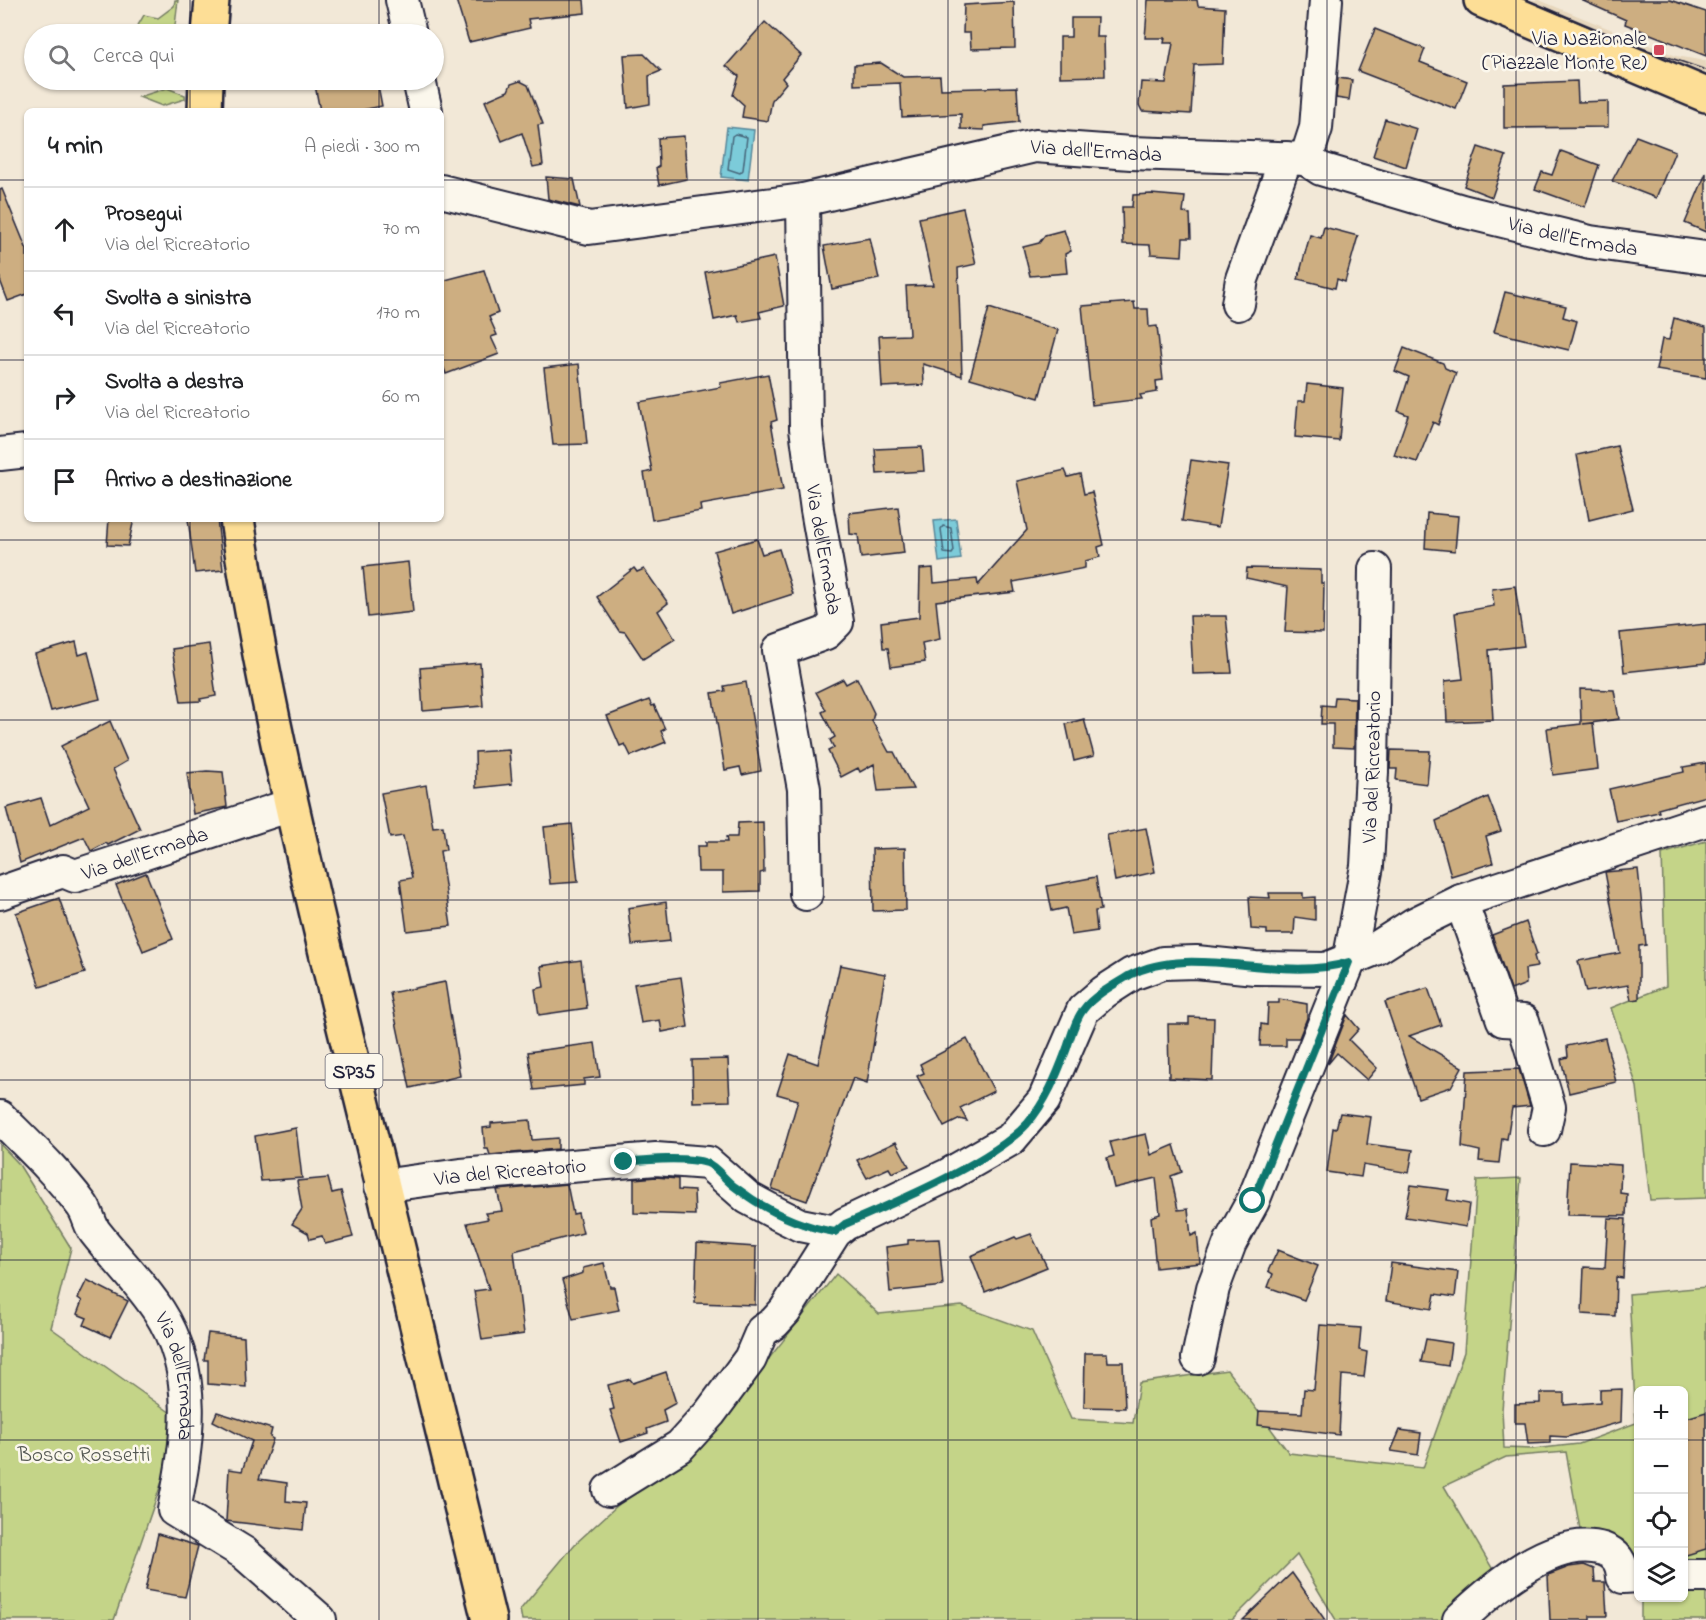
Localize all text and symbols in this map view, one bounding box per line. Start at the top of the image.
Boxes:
search box [24,24,444,90]
place label: Via Nazionale (Piazzale Monte Re) [1482,25,1648,79]
icon: search [45,41,78,74]
text: Cerca qui [93,41,175,73]
marker: Via Nazionale (Piazzale Monte Re) [1652,43,1666,57]
text: 4 min [48,128,103,166]
text: A piedi · 300 m [304,133,420,162]
street label: Via dell'Ermada [1028,133,1163,171]
text: Prosegui [105,199,182,231]
street label: Via dell'Ermada [1504,209,1639,265]
icon: ahead [48,213,81,246]
text: 70 m [383,215,420,244]
text: Via del Ricreatorio [105,231,250,260]
text: Svolta a sinistra [105,283,252,315]
icon: left [48,297,81,330]
text: 170 m [376,299,420,328]
text: Via del Ricreatorio [105,315,250,344]
text: Svolta a destra [105,367,244,399]
icon: right [48,381,81,414]
text: 60 m [382,383,420,412]
text: Via del Ricreatorio [105,399,250,428]
icon: arrive [48,465,81,498]
text: Arrivo a destinazione [105,465,292,497]
street label: Via dell'Ermada [797,482,848,617]
street label: Via del Ricreatorio [1355,690,1390,845]
street label: Via dell'Ermada [77,820,213,890]
road number: SP35 [326,1054,382,1088]
route end [610,1148,636,1174]
street label: Via del Ricreatorio [431,1152,588,1196]
route start [1239,1187,1265,1213]
street label: Via dell'Ermada [145,1306,200,1442]
map controls [1634,1386,1688,1602]
button: + [1634,1386,1688,1440]
button: − [1634,1440,1688,1494]
park label: Bosco Rossetti [17,1441,150,1471]
button: locate [1634,1494,1688,1548]
button: layers [1634,1548,1688,1602]

